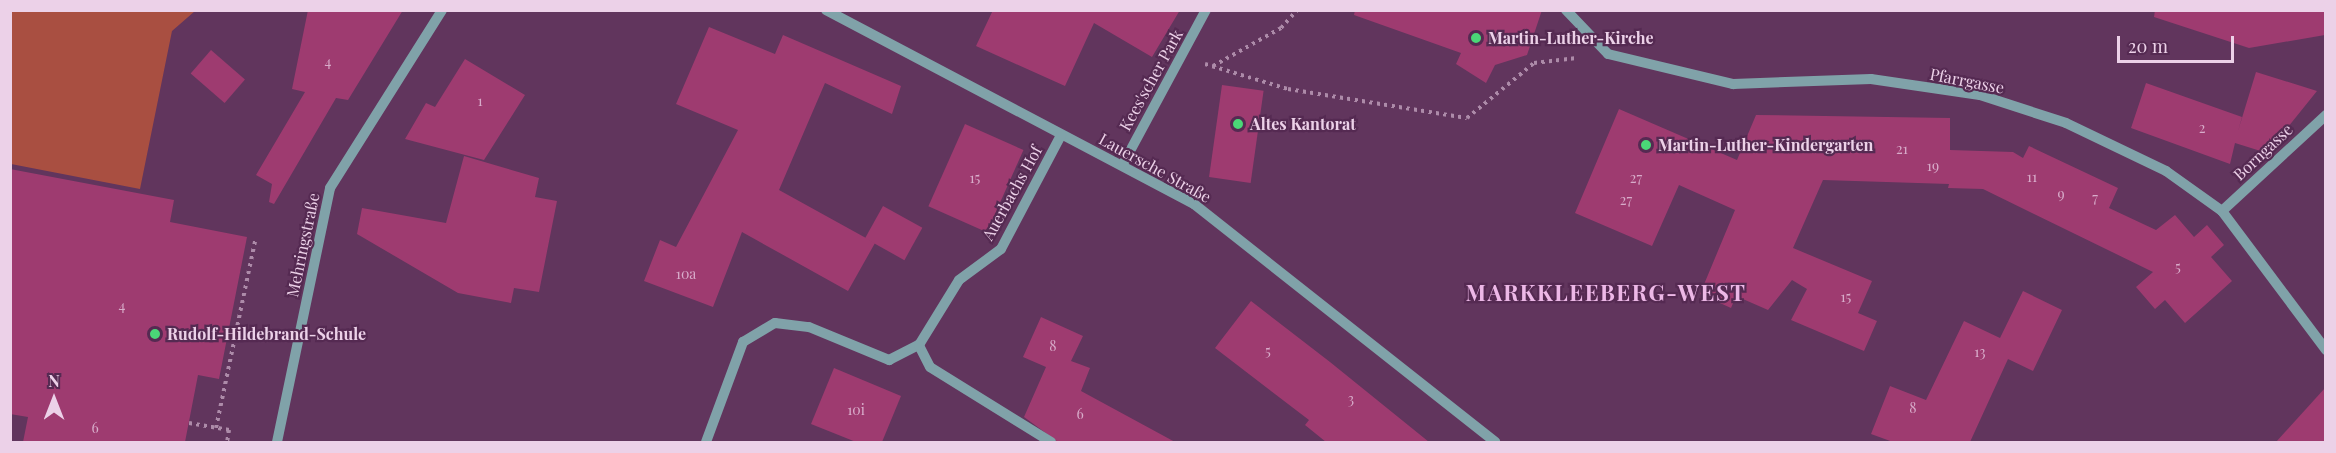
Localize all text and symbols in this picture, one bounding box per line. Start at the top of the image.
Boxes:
scale bar [2120,24,2237,62]
street label: Kees'scher Park [1115,26,1187,134]
place label: Martin-Luther-Kirche [1488,28,1654,48]
marker: Martin-Luther-Kirche [1469,31,1483,45]
text: 20 m [2128,34,2168,58]
house number: 4 [325,54,331,70]
street label: Pfarrgasse [1928,64,2006,98]
house number: 1 [477,93,483,109]
place label: Altes Kantorat [1250,114,1356,134]
marker: Altes Kantorat [1231,117,1245,131]
house number: 2 [2199,120,2205,136]
street label: Borngasse [2229,120,2297,184]
street label: Lauersche Straße [1096,129,1214,207]
place label: Martin-Luther-Kindergarten [1658,135,1873,155]
marker: Martin-Luther-Kindergarten [1639,138,1653,152]
house number: 21 [1896,141,1908,157]
street label: Auerbachs Hof [978,142,1046,244]
house number: 19 [1927,158,1939,174]
house number: 11 [2027,169,2037,185]
house number: 15 [970,170,980,186]
house number: 27 [1630,170,1642,186]
house number: 9 [2057,186,2065,202]
house number: 7 [2092,190,2098,206]
street label: Mehringstraße [283,191,323,299]
house number: 27 [1620,192,1632,208]
house number: 5 [2175,259,2181,275]
house number: 10a [676,266,696,282]
district label: MARKKLEEBERG-WEST [1466,280,1746,306]
house number: 15 [1841,289,1851,305]
house number: 4 [119,298,125,314]
place label: Rudolf-Hildebrand-Schule [167,324,366,344]
marker: Rudolf-Hildebrand-Schule [148,327,162,341]
house number: 8 [1049,338,1057,354]
house number: 5 [1265,343,1271,359]
house number: 13 [1974,344,1986,360]
north arrow [24,369,84,429]
text: N [48,370,60,391]
house number: 3 [1348,391,1354,407]
house number: 8 [1909,400,1917,416]
house number: 10i [847,402,865,418]
house number: 6 [1076,406,1084,422]
house number: 6 [91,420,99,436]

